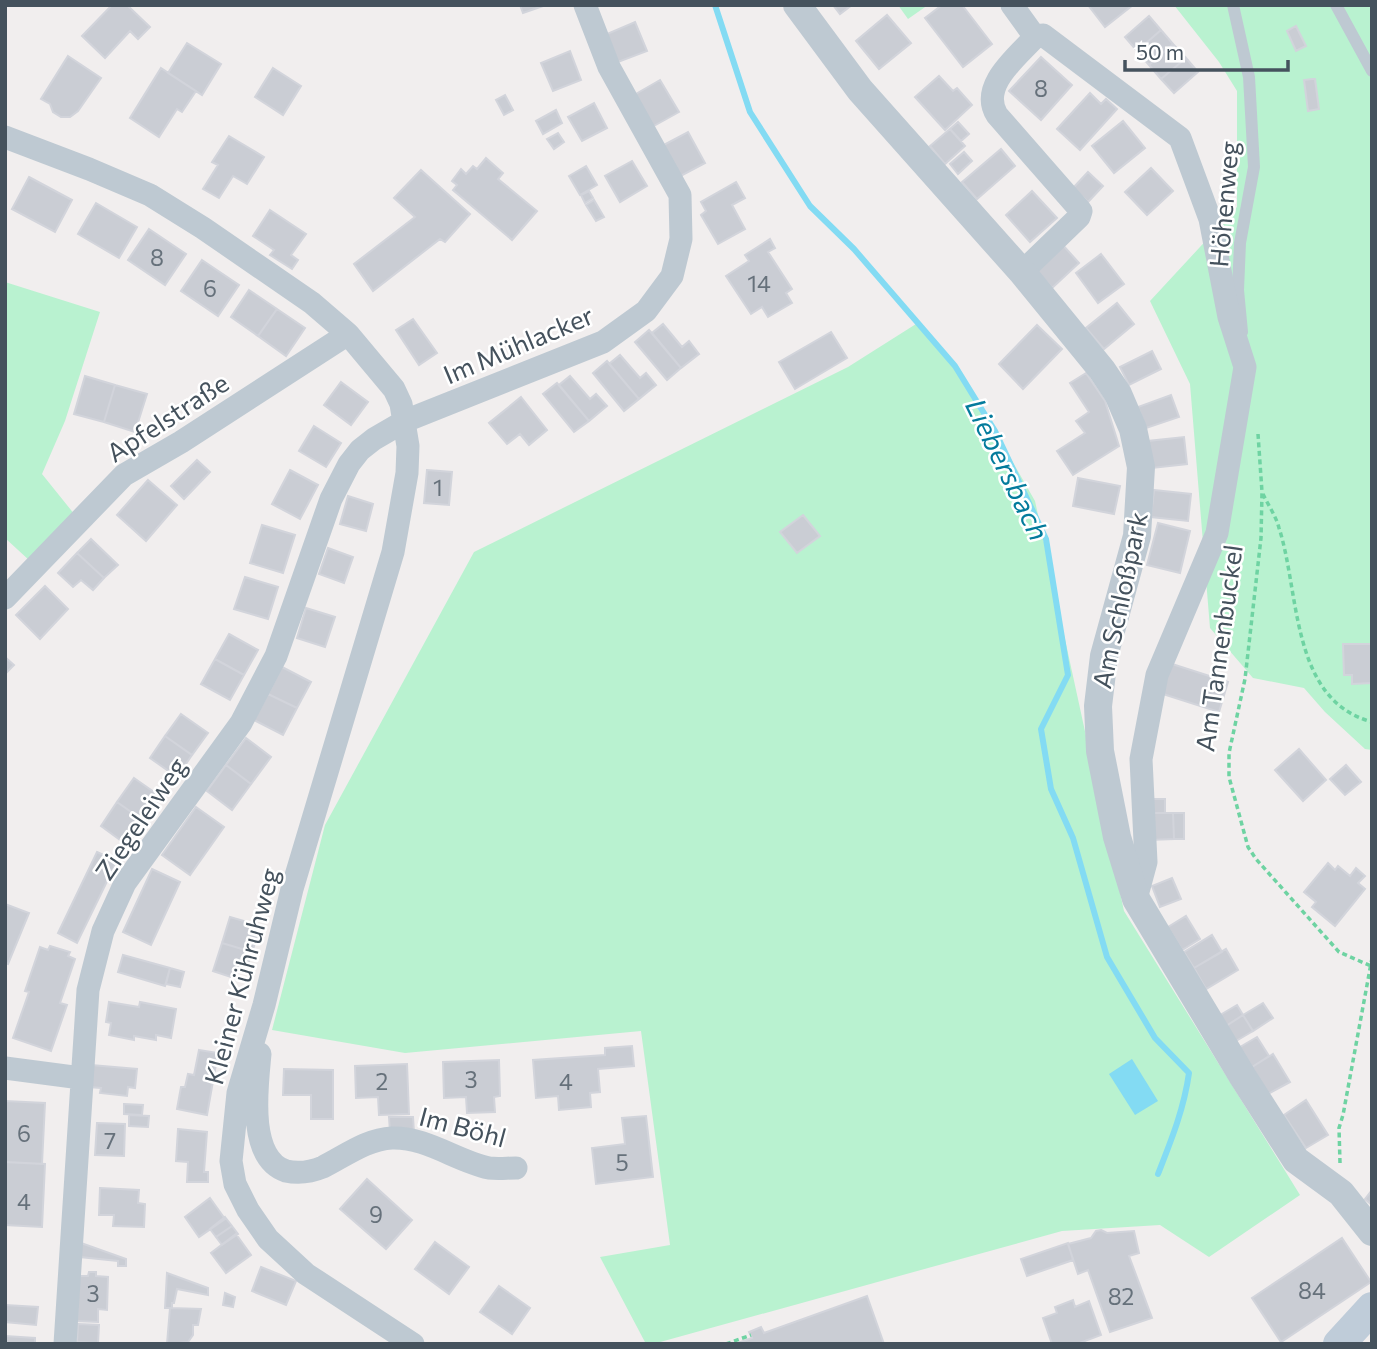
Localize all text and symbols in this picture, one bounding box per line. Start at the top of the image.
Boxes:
scale bar [1125,28,1288,72]
text: 50 m [1136,39,1184,64]
house number: 8 [1034,74,1048,102]
street label: Höhenweg [1202,140,1244,268]
house number: 8 [150,243,164,271]
house number: 14 [747,269,771,297]
house number: 6 [203,274,217,302]
street label: Im Mühlacker [438,299,598,389]
street label: Apfelstraße [100,366,234,468]
water label: Liebersbach [959,392,1057,546]
house number: 1 [433,473,443,501]
street label: Am Schloßpark [1085,509,1153,691]
street label: Am Tannenbuckel [1188,543,1248,753]
street label: Ziegeleiweg [88,751,192,885]
street label: Kleiner Kühruhweg [197,864,285,1088]
house number: 3 [464,1065,478,1093]
house number: 2 [376,1067,388,1095]
house number: 4 [559,1067,573,1095]
street label: Im Böhl [416,1100,510,1152]
house number: 6 [17,1119,31,1147]
house number: 7 [104,1126,116,1154]
house number: 5 [615,1148,629,1176]
house number: 4 [17,1187,31,1215]
house number: 9 [369,1200,383,1228]
house number: 84 [1298,1276,1326,1304]
house number: 3 [86,1279,100,1307]
house number: 82 [1108,1282,1134,1310]

